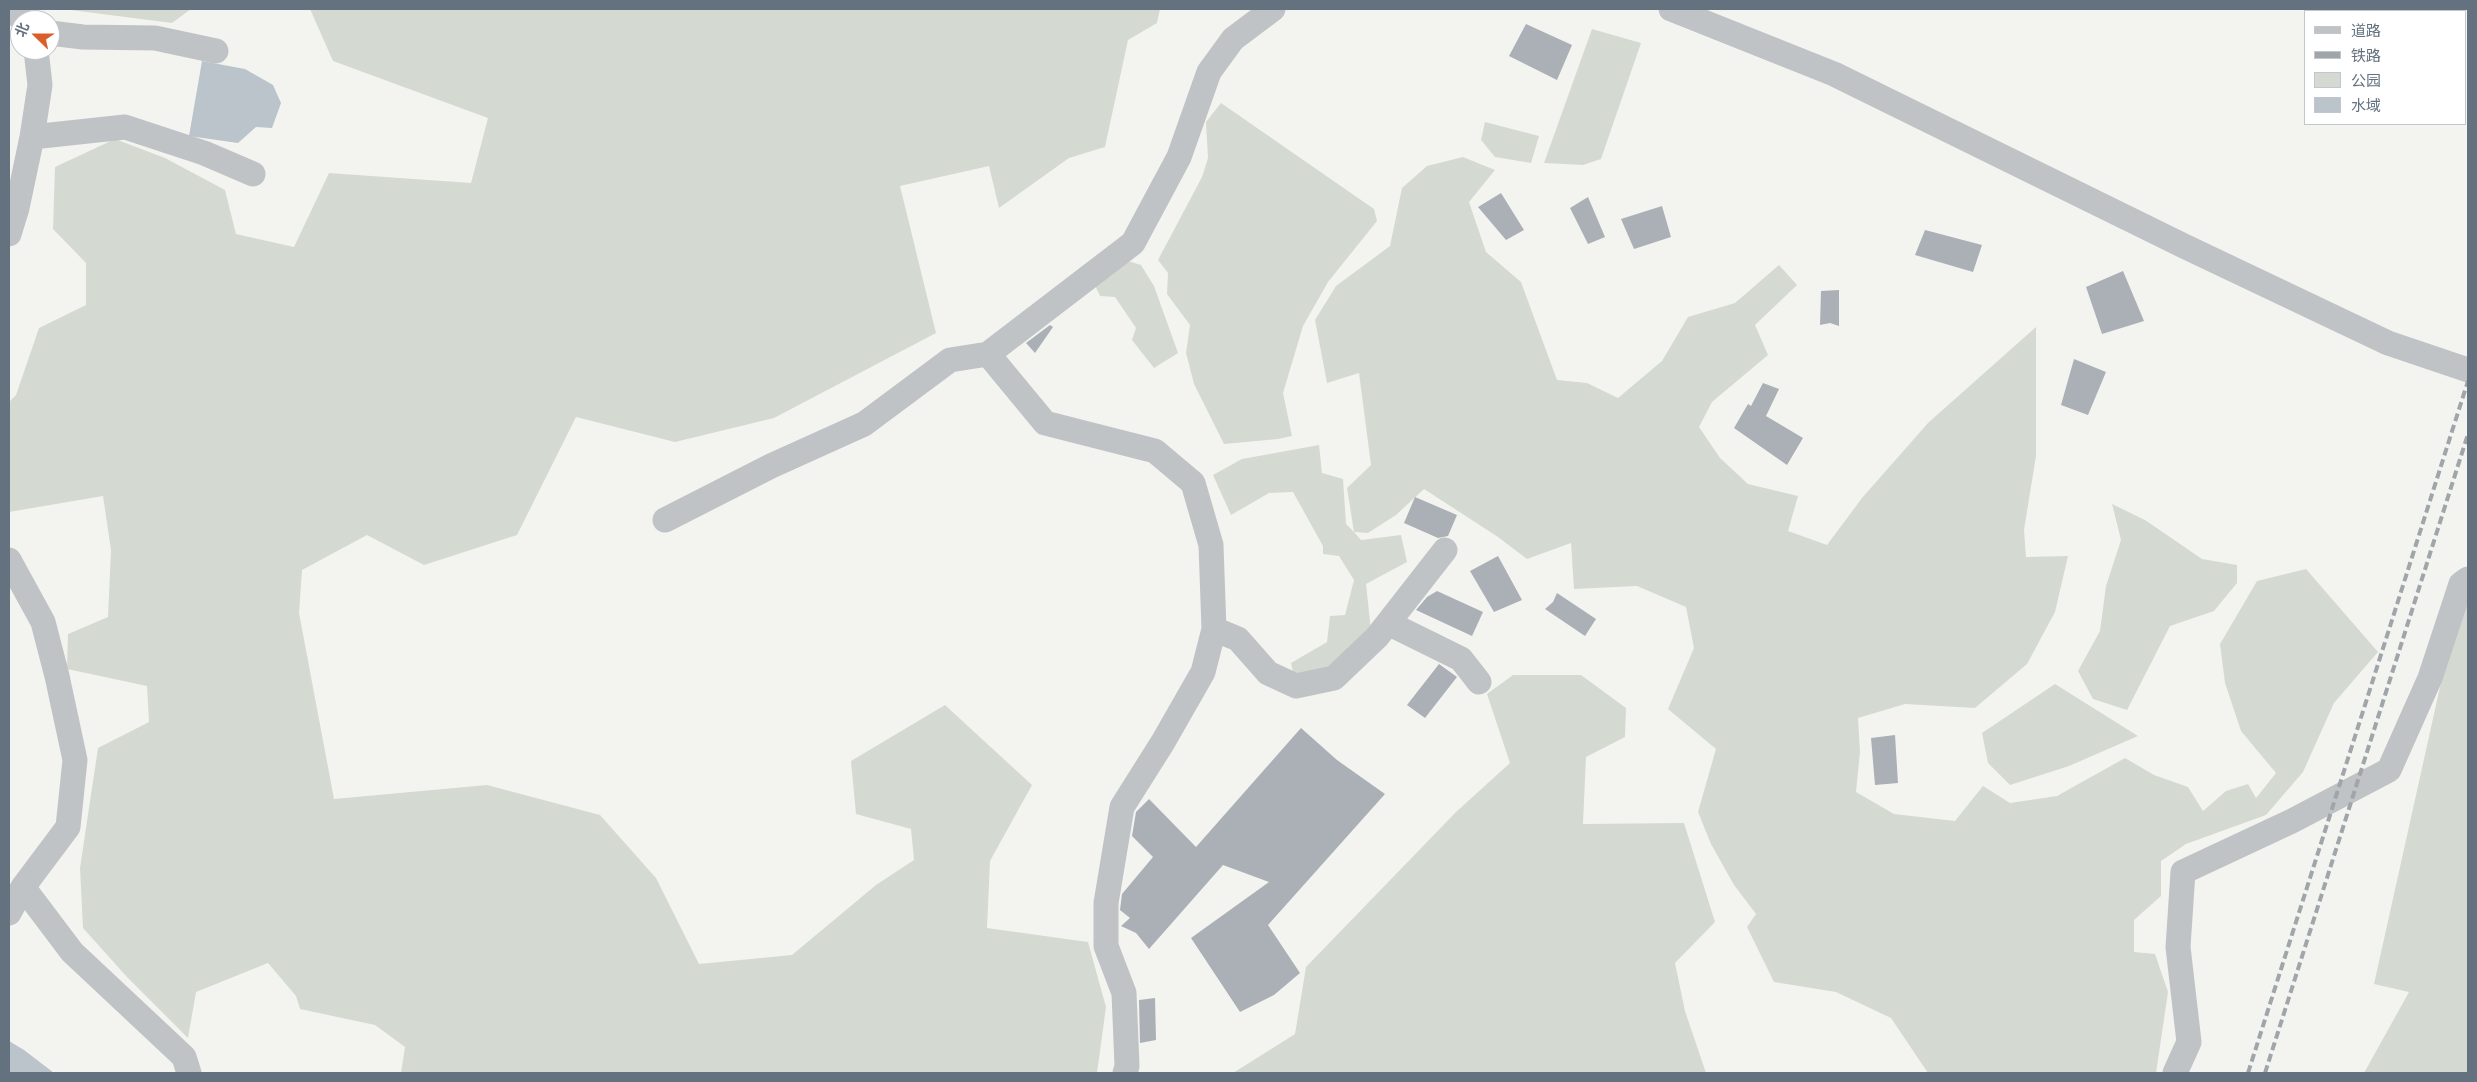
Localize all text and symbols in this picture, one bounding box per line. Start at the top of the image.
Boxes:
north arrow [10,10,60,60]
legend [2304,10,2467,125]
text: 北 [11,20,33,40]
text: 道路 [2351,22,2381,40]
text: 铁路 [2351,47,2381,65]
text: 公园 [2351,72,2381,90]
text: 水域 [2351,97,2381,115]

